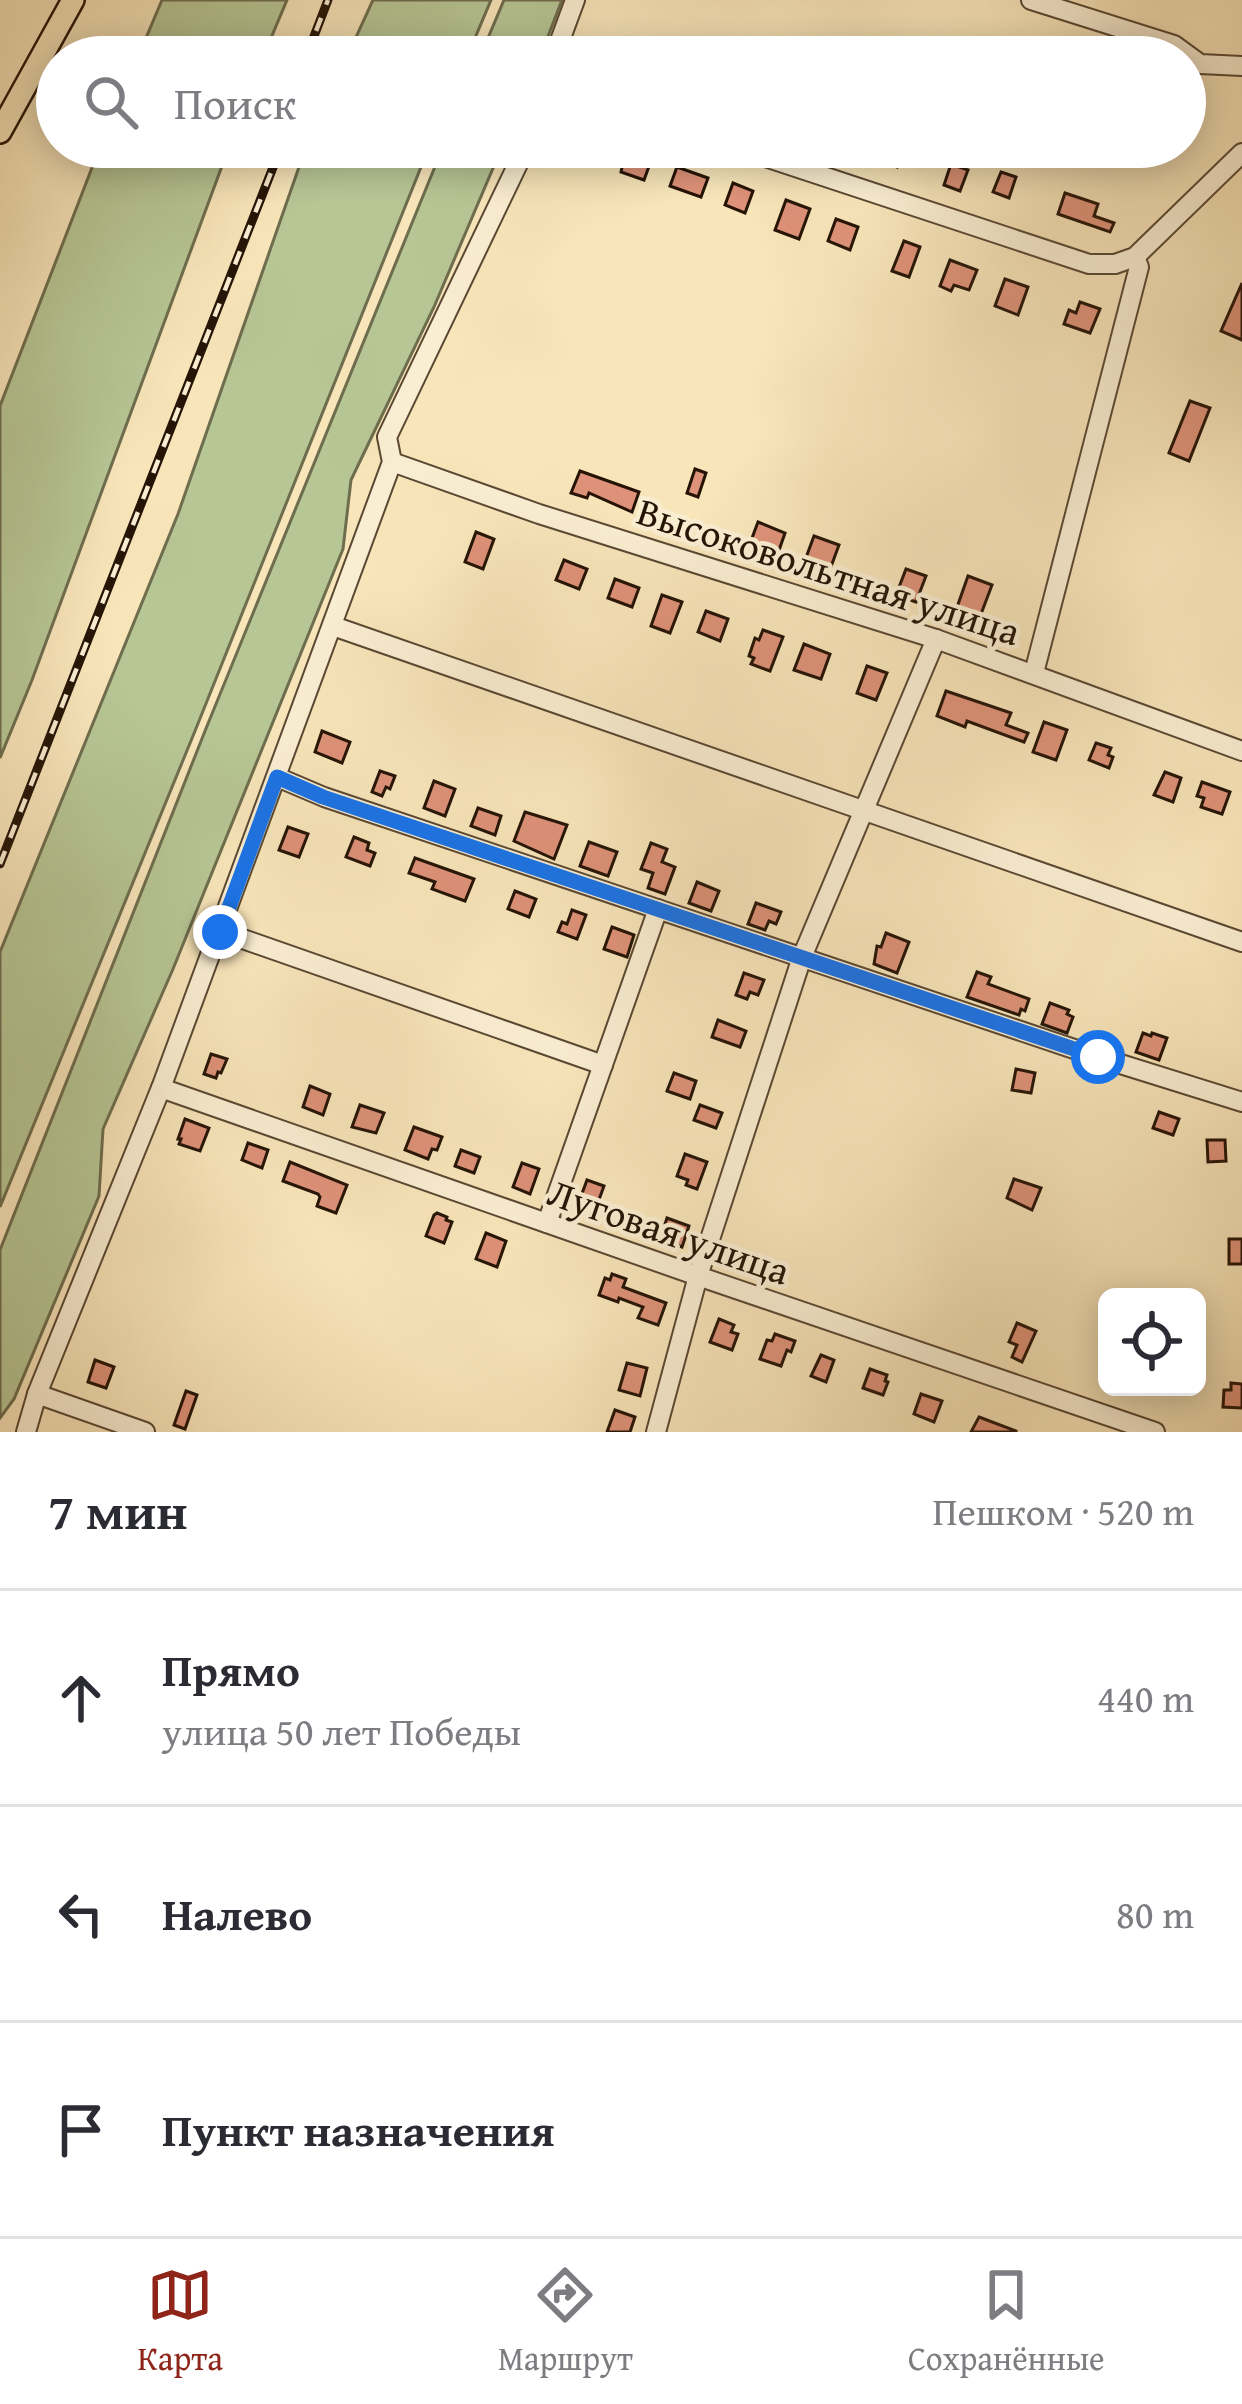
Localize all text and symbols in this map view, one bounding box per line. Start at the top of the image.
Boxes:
search box [36,36,1206,168]
icon: search [78,69,144,135]
text: Поиск [174,70,296,135]
street label: Высоковольтная улица [630,482,1028,659]
route end [193,905,247,959]
route start [1071,1030,1125,1084]
street label: Луговая улица [541,1163,798,1299]
map controls [1098,1288,1206,1396]
button: locate [1098,1288,1206,1396]
text: 7 мин [48,1473,187,1548]
text: Пешком · 520 m [932,1482,1194,1539]
text: Прямо [162,1637,300,1702]
icon: ahead [48,1665,114,1731]
text: 440 m [1097,1669,1194,1726]
text: улица 50 лет Победы [162,1702,521,1759]
icon: left [48,1881,114,1947]
text: Налево [162,1881,312,1946]
text: 80 m [1116,1885,1194,1942]
icon: arrive [48,2097,114,2163]
text: Пункт назначения [162,2097,555,2162]
tab: Карта [138,2262,223,2382]
tab: Маршрут [498,2262,633,2382]
tab: Сохранённые [908,2262,1105,2382]

